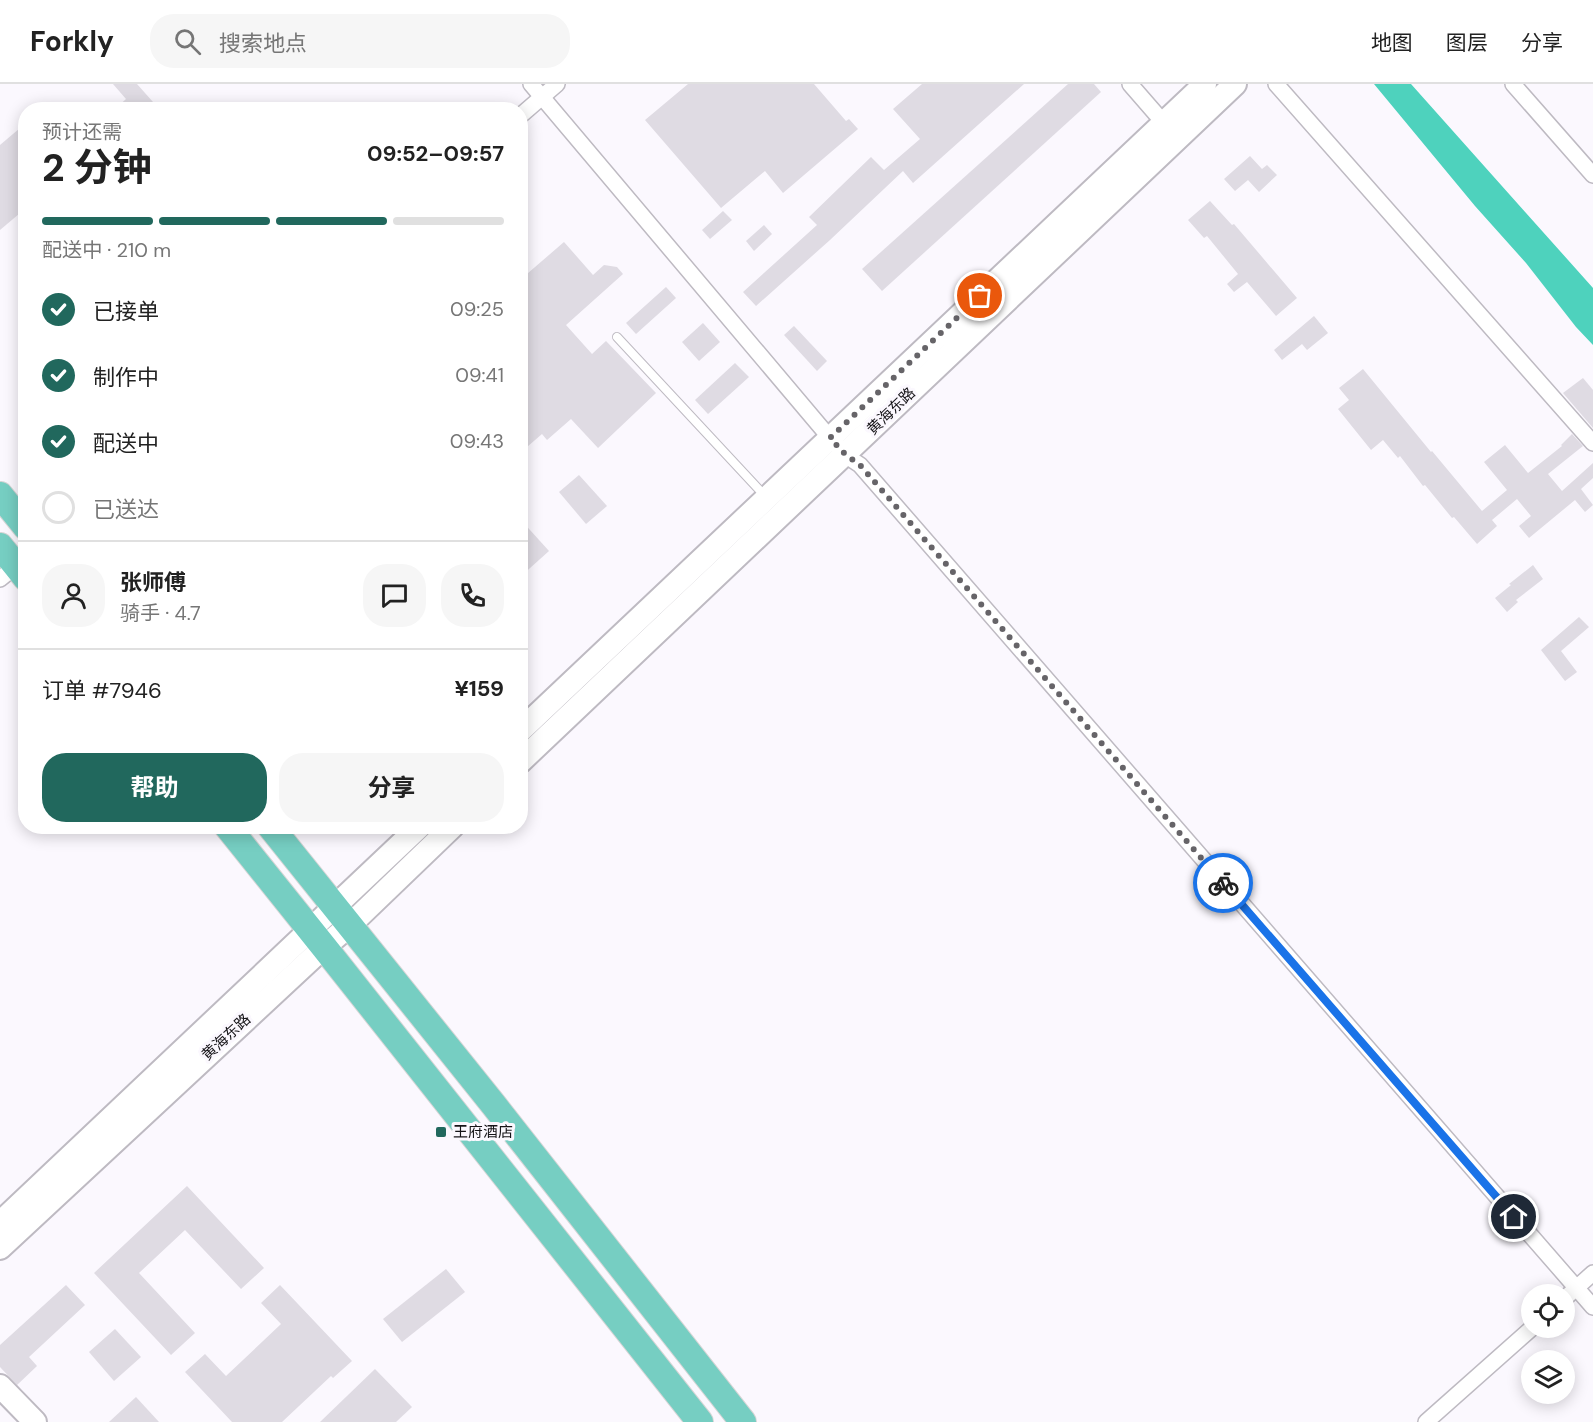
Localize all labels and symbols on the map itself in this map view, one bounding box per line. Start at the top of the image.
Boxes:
pin [954,270,1005,321]
street label: 黄海东路 [862,383,920,439]
courier [1193,853,1253,913]
street label: 黄海东路 [197,1009,255,1065]
place label: 王府酒店 [453,1122,513,1142]
marker: 王府酒店 [434,1125,448,1139]
pin [1488,1191,1539,1242]

